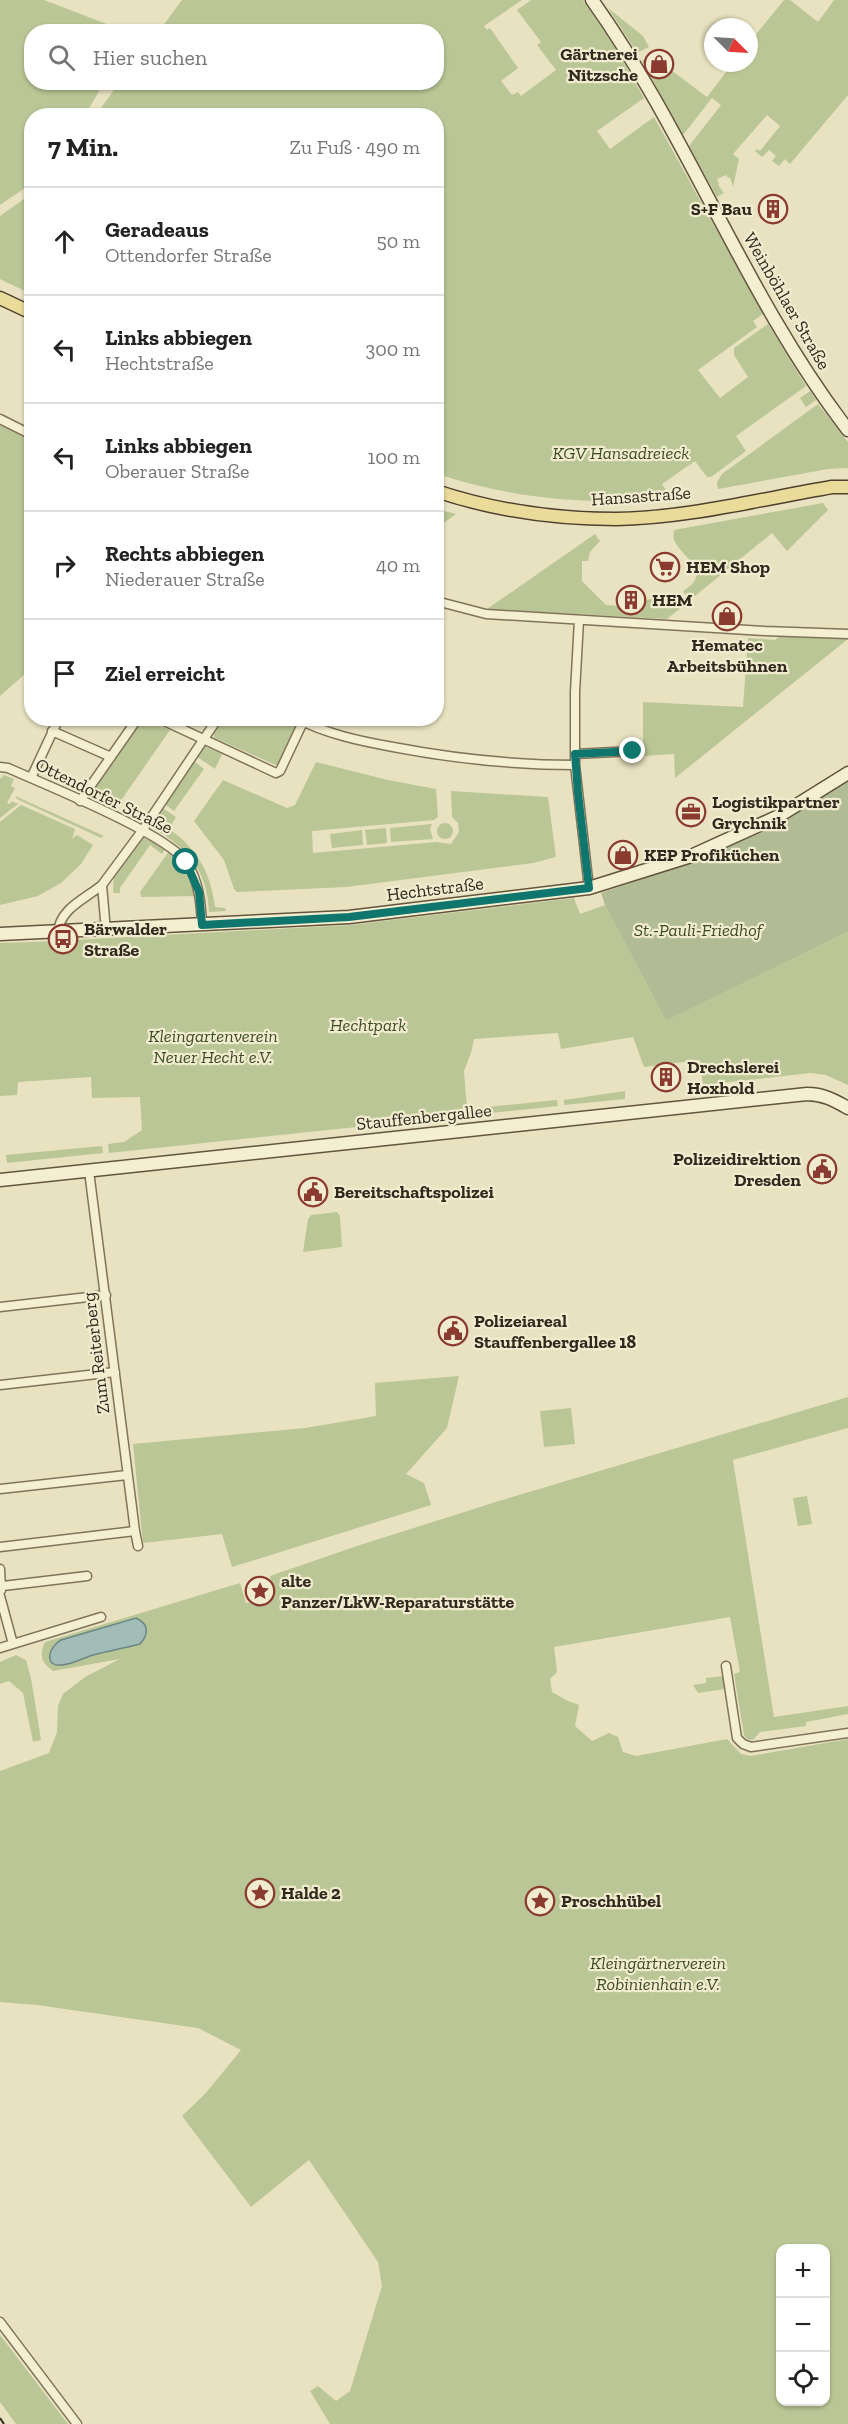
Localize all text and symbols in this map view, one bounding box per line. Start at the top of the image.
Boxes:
north arrow [704,18,758,72]
search box [24,24,444,90]
icon: search [45,41,78,74]
place label: Gärtnerei Nitzsche [560,43,639,86]
text: Hier suchen [93,44,207,71]
shop icon: Gärtnerei Nitzsche [643,48,675,80]
text: 7 Min. [48,131,118,163]
text: Zu Fuß · 490 m [290,135,420,159]
building icon: S+F Bau [757,193,789,225]
place label: S+F Bau [691,198,752,220]
text: Geradeaus [105,216,209,243]
icon: ahead [48,225,81,258]
street label: Weinböhlaer Straße [739,228,835,374]
text: 50 m [376,229,420,253]
text: Ottendorfer Straße [105,243,272,267]
text: Links abbiegen [105,324,252,351]
icon: left [48,333,81,366]
text: 300 m [365,337,420,361]
text: Hechtstraße [105,351,214,375]
text: Links abbiegen [105,432,252,459]
icon: left [48,441,81,474]
park label: KGV Hansadreieck [553,442,689,464]
text: 100 m [367,445,420,469]
text: Oberauer Straße [105,459,249,483]
street label: Hansastraße [590,482,692,510]
text: Rechts abbiegen [105,540,264,567]
icon: right [48,549,81,582]
supermarket icon: HEM Shop [649,551,681,583]
text: 40 m [376,553,420,577]
place label: HEM Shop [686,556,770,578]
text: Niederauer Straße [105,567,265,591]
building icon: HEM [615,584,647,616]
place label: HEM [652,589,693,611]
shop icon: Hematec Arbeitsbühnen [711,600,743,632]
place label: Hematec Arbeitsbühnen [667,634,788,677]
icon: arrive [48,657,81,690]
text: Ziel erreicht [105,660,225,687]
route end [619,737,645,763]
street label: Ottendorfer Straße [32,753,176,839]
place label: Logistikpartner Grychnik [712,791,840,834]
office icon: Logistikpartner Grychnik [675,796,707,828]
shop icon: KEP Profiküchen [607,839,639,871]
place label: KEP Profiküchen [644,844,780,866]
route start [172,848,198,874]
street label: Hechtstraße [385,872,485,906]
place label: Bärwalder Straße [84,918,167,961]
park label: St.-Pauli-Friedhof [634,919,765,941]
bus stop icon: Bärwalder Straße [47,923,79,955]
park label: Hechtpark [330,1014,406,1036]
park label: Kleingartenverein Neuer Hecht e.V. [148,1025,278,1068]
place label: Drechslerei Hoxhold [687,1056,780,1099]
building icon: Drechslerei Hoxhold [650,1061,682,1093]
street label: Stauffenbergallee [355,1099,493,1135]
place label: Polizeidirektion Dresden [673,1148,801,1191]
public building icon: Polizeidirektion Dresden [806,1153,838,1185]
public building icon: Bereitschaftspolizei [297,1176,329,1208]
place label: Bereitschaftspolizei [334,1181,494,1203]
street label: Zum Reiterberg [78,1291,114,1415]
place label: Polizeiareal Stauffenbergallee 18 [474,1310,637,1353]
public building icon: Polizeiareal Stauffenbergallee 18 [437,1315,469,1347]
place label: alte Panzer/LkW-Reparaturstätte [281,1570,514,1613]
place icon: alte Panzer/LkW-Reparaturstätte [244,1575,276,1607]
place icon: Halde 2 [244,1877,276,1909]
place label: Halde 2 [281,1882,341,1904]
place icon: Proschhübel [524,1885,556,1917]
place label: Proschhübel [561,1890,661,1912]
park label: Kleingärtnerverein Robinienhain e.V. [590,1952,726,1995]
map controls [776,2244,830,2406]
button: + [776,2244,830,2298]
button: − [776,2298,830,2352]
button: locate [776,2352,830,2406]

